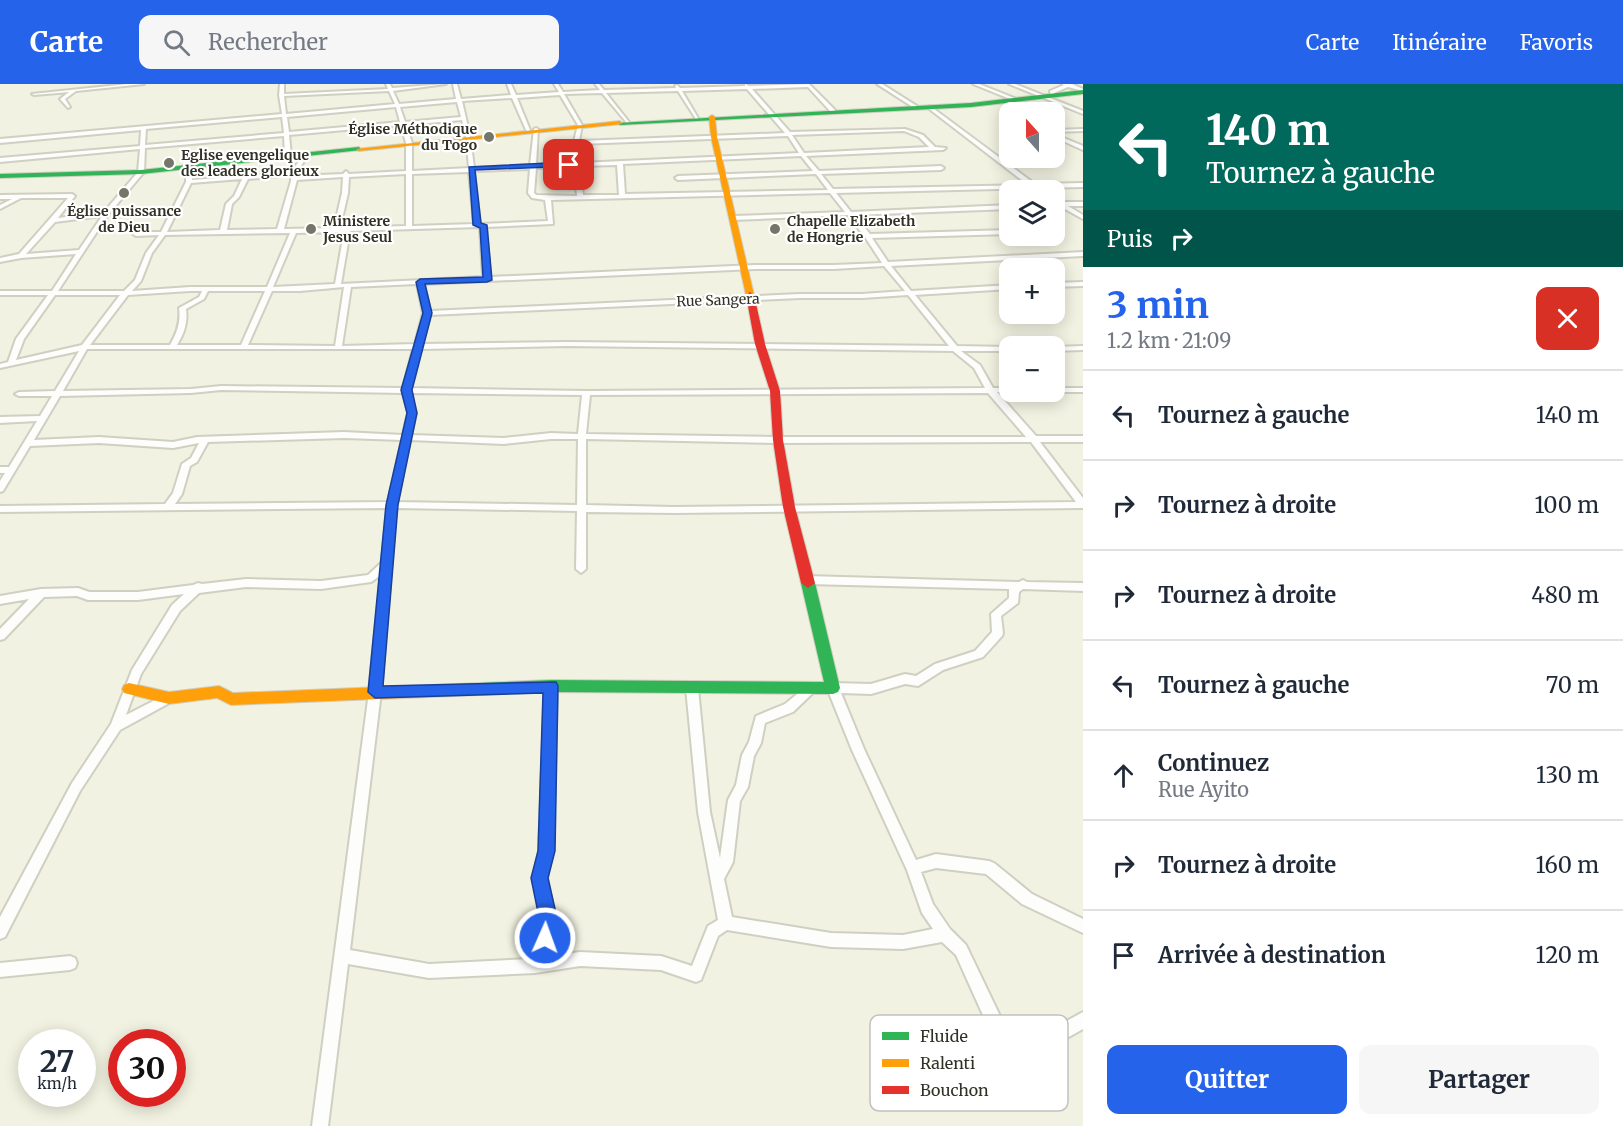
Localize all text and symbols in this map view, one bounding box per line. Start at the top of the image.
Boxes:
search box [139,15,559,69]
text: Carte [30,24,103,60]
icon: search [160,26,193,59]
text: Rechercher [208,28,328,56]
text: Carte [1306,29,1359,56]
text: Itinéraire [1392,29,1487,56]
text: Favoris [1520,29,1593,56]
north arrow [999,102,1065,168]
map controls [999,102,1065,402]
text: 140 m [1206,104,1329,156]
icon: left [1107,108,1185,186]
place label: Église Méthodique du Togo [348,120,477,154]
marker: Église Méthodique du Togo [482,130,496,144]
pin [543,139,594,190]
place label: Eglise evengelique des leaders glorieux [181,146,319,180]
icon: arrive [552,148,585,181]
marker: Eglise evengelique des leaders glorieux [162,156,176,170]
text: Tournez à gauche [1206,156,1435,190]
button: layers [999,180,1065,246]
marker: Église puissance de Dieu [117,186,131,200]
place label: Église puissance de Dieu [67,202,182,236]
place label: Ministere Jesus Seul [322,212,393,246]
place label: Chapelle Elizabeth de Hongrie [787,212,916,246]
marker: Ministere Jesus Seul [304,222,318,236]
marker: Chapelle Elizabeth de Hongrie [768,222,782,236]
icon: right [1165,222,1198,255]
text: Puis [1107,225,1153,253]
button: + [999,258,1065,324]
text: 3 min [1107,283,1209,328]
button: close [1536,287,1599,350]
street label: Rue Sangera [676,290,760,310]
text: 1.2 km · 21:09 [1107,328,1231,353]
button: − [999,336,1065,402]
icon: left [1107,399,1140,432]
text: Tournez à gauche [1158,401,1349,429]
text: 140 m [1536,401,1599,429]
icon: right [1107,489,1140,522]
text: Tournez à droite [1158,491,1336,519]
text: 100 m [1534,491,1599,519]
icon: right [1107,579,1140,612]
text: Tournez à droite [1158,581,1336,609]
text: 480 m [1531,581,1599,609]
icon: left [1107,669,1140,702]
text: Tournez à gauche [1158,671,1349,699]
text: 70 m [1546,671,1599,699]
text: Continuez [1158,749,1269,777]
icon: ahead [1107,759,1140,792]
text: 130 m [1536,761,1599,789]
text: Rue Ayito [1158,777,1249,802]
icon: right [1107,849,1140,882]
text: Tournez à droite [1158,851,1336,879]
text: 160 m [1535,851,1599,879]
position arrow [513,906,577,970]
icon: arrive [1107,939,1140,972]
text: Arrivée à destination [1158,941,1386,969]
text: 120 m [1535,941,1599,969]
legend [870,1015,1068,1111]
text: Fluide [920,1026,968,1046]
speed limit sign: 30 [108,1029,186,1107]
text: 27 [40,1042,74,1080]
button: Quitter [1107,1045,1347,1114]
button: Partager [1359,1045,1599,1114]
text: Ralenti [920,1053,975,1073]
text: km/h [37,1074,77,1093]
text: Bouchon [920,1080,989,1100]

